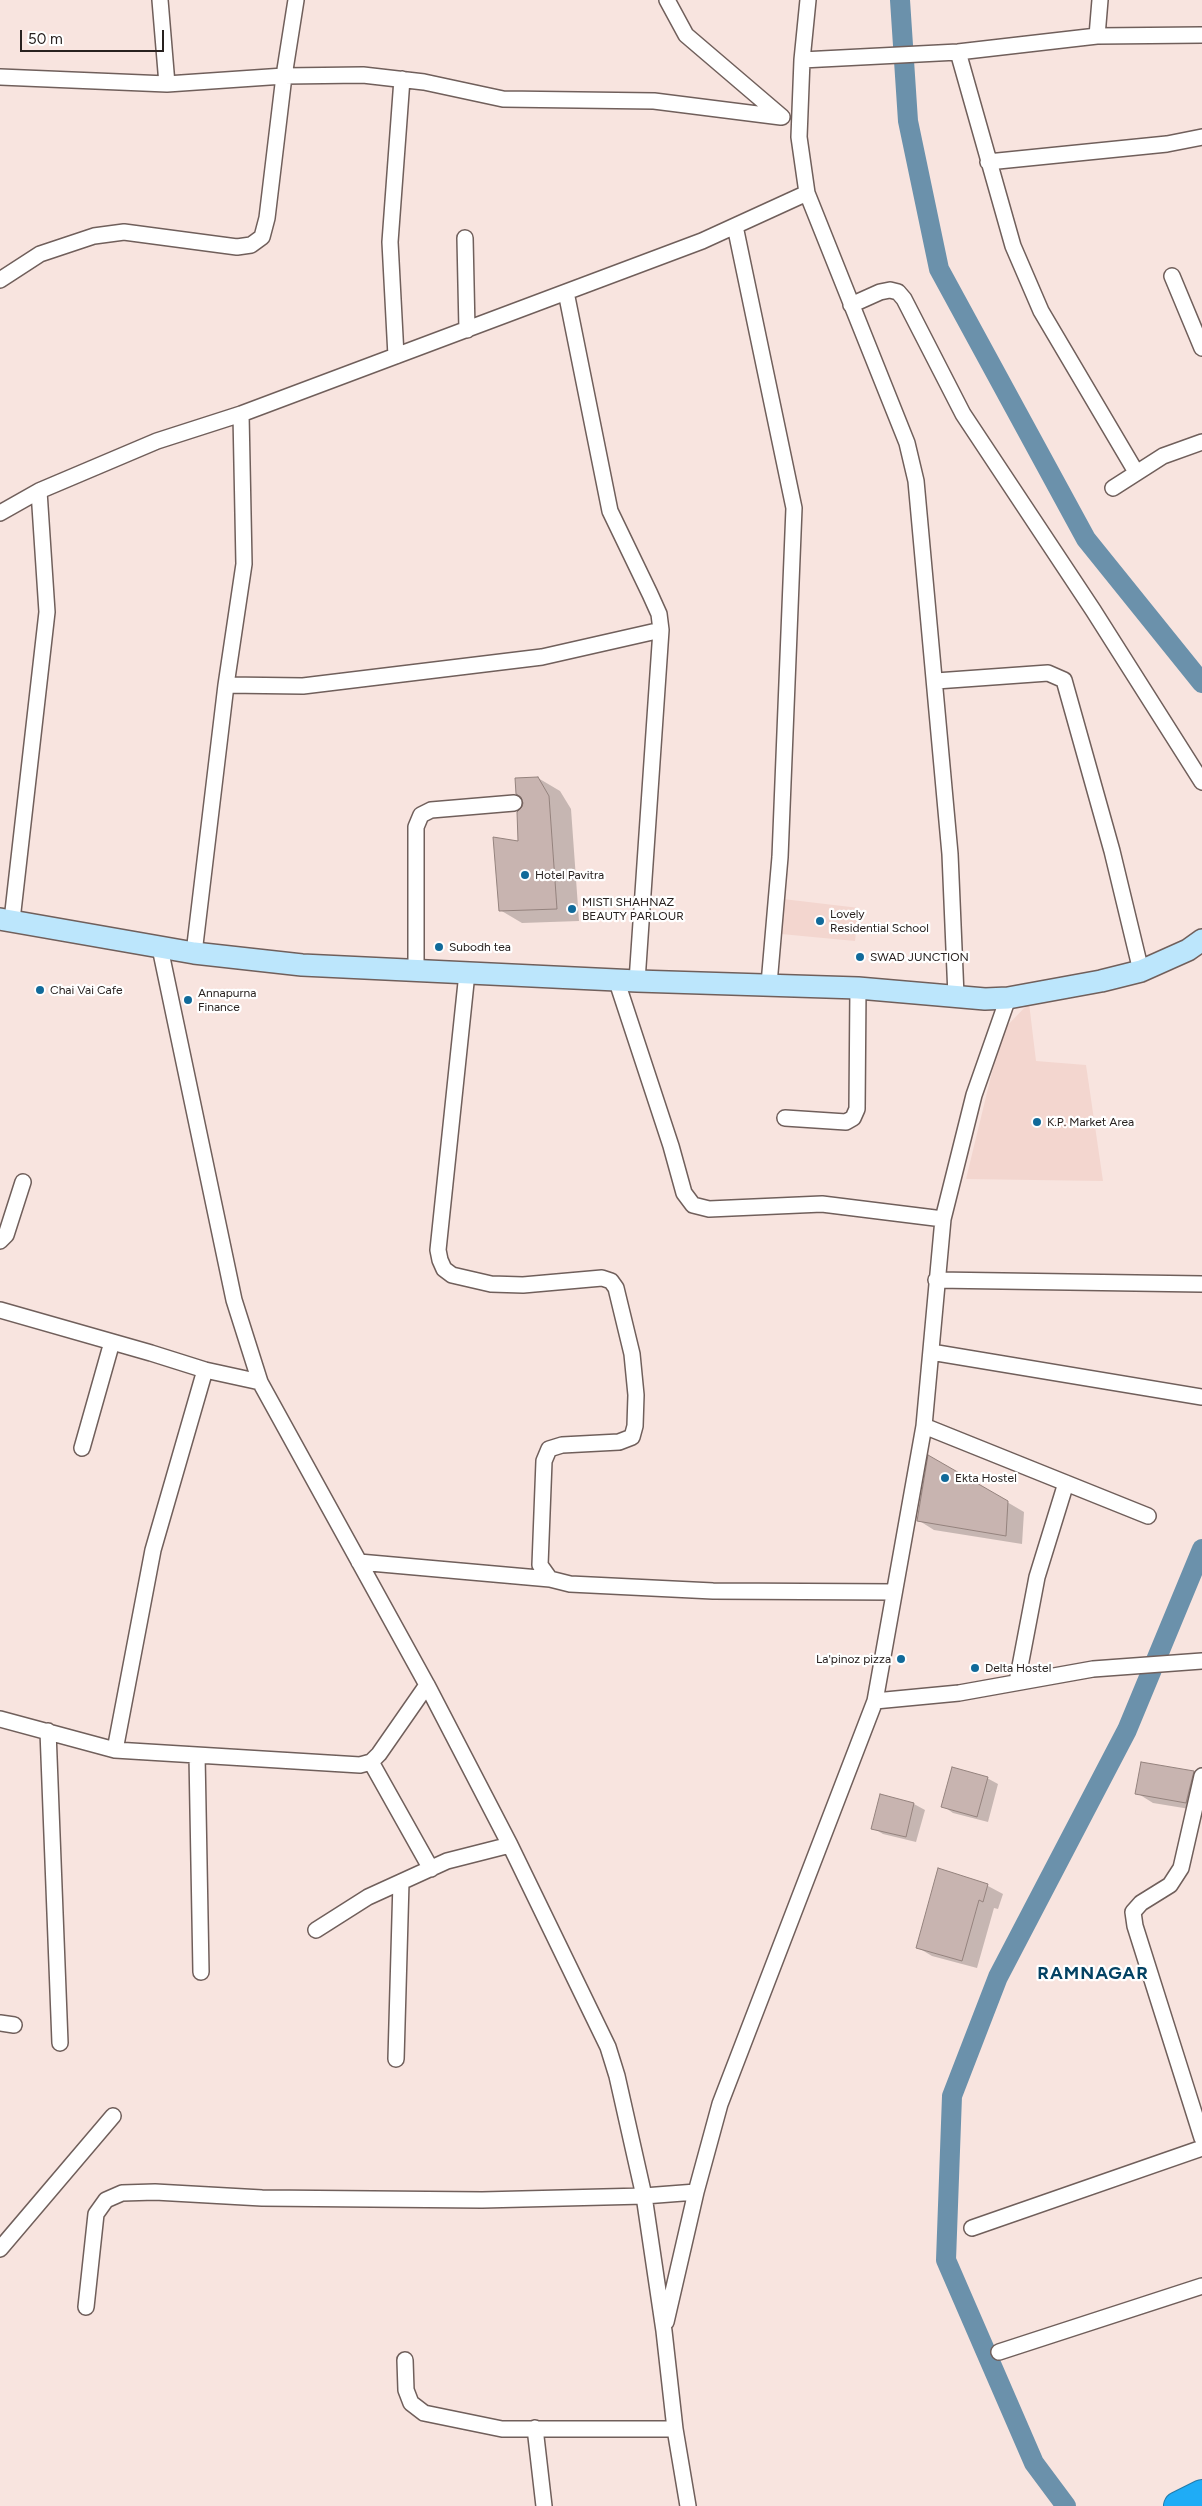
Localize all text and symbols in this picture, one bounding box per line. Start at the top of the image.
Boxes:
scale bar [22,20,166,52]
text: 50 m [28,30,63,48]
place label: Hotel Pavitra [535,868,604,882]
marker: Hotel Pavitra [519,869,531,881]
place label: MISTI SHAHNAZ BEAUTY PARLOUR [582,895,684,923]
marker: MISTI SHAHNAZ BEAUTY PARLOUR [566,903,578,915]
place label: Lovely Residential School [830,907,929,935]
marker: Lovely Residential School [814,915,826,927]
place label: Subodh tea [449,940,511,954]
marker: Subodh tea [433,941,445,953]
place label: SWAD JUNCTION [870,950,969,964]
marker: SWAD JUNCTION [854,951,866,963]
place label: Chai Vai Cafe [50,983,123,997]
marker: Chai Vai Cafe [34,984,46,996]
place label: Annapurna Finance [198,986,256,1014]
marker: Annapurna Finance [182,994,194,1006]
place label: K.P. Market Area [1047,1115,1134,1129]
marker: K.P. Market Area [1031,1116,1043,1128]
place label: Ekta Hostel [955,1471,1017,1485]
marker: Ekta Hostel [939,1472,951,1484]
place label: La'pinoz pizza [816,1652,891,1666]
marker: La'pinoz pizza [895,1653,907,1665]
place label: Delta Hostel [985,1661,1051,1675]
marker: Delta Hostel [969,1662,981,1674]
district label: RAMNAGAR [1036,1963,1150,1985]

